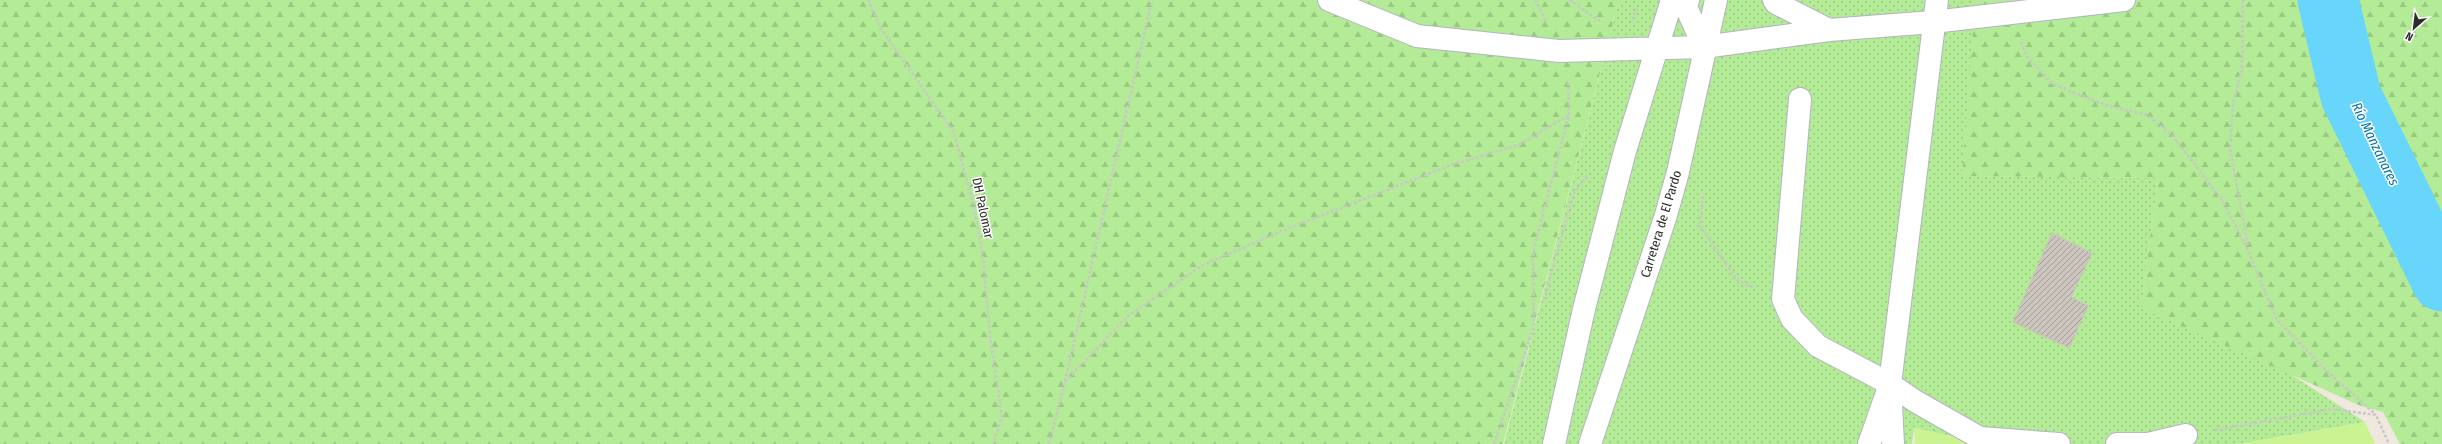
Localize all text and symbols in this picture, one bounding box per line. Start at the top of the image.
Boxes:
north arrow [2394,8,2434,48]
text: N [2404,29,2416,44]
water label: Río Manzanares [2348,100,2402,188]
street label: Carretera de El Pardo [1638,168,1685,279]
street label: DH Palomar [969,176,997,240]

